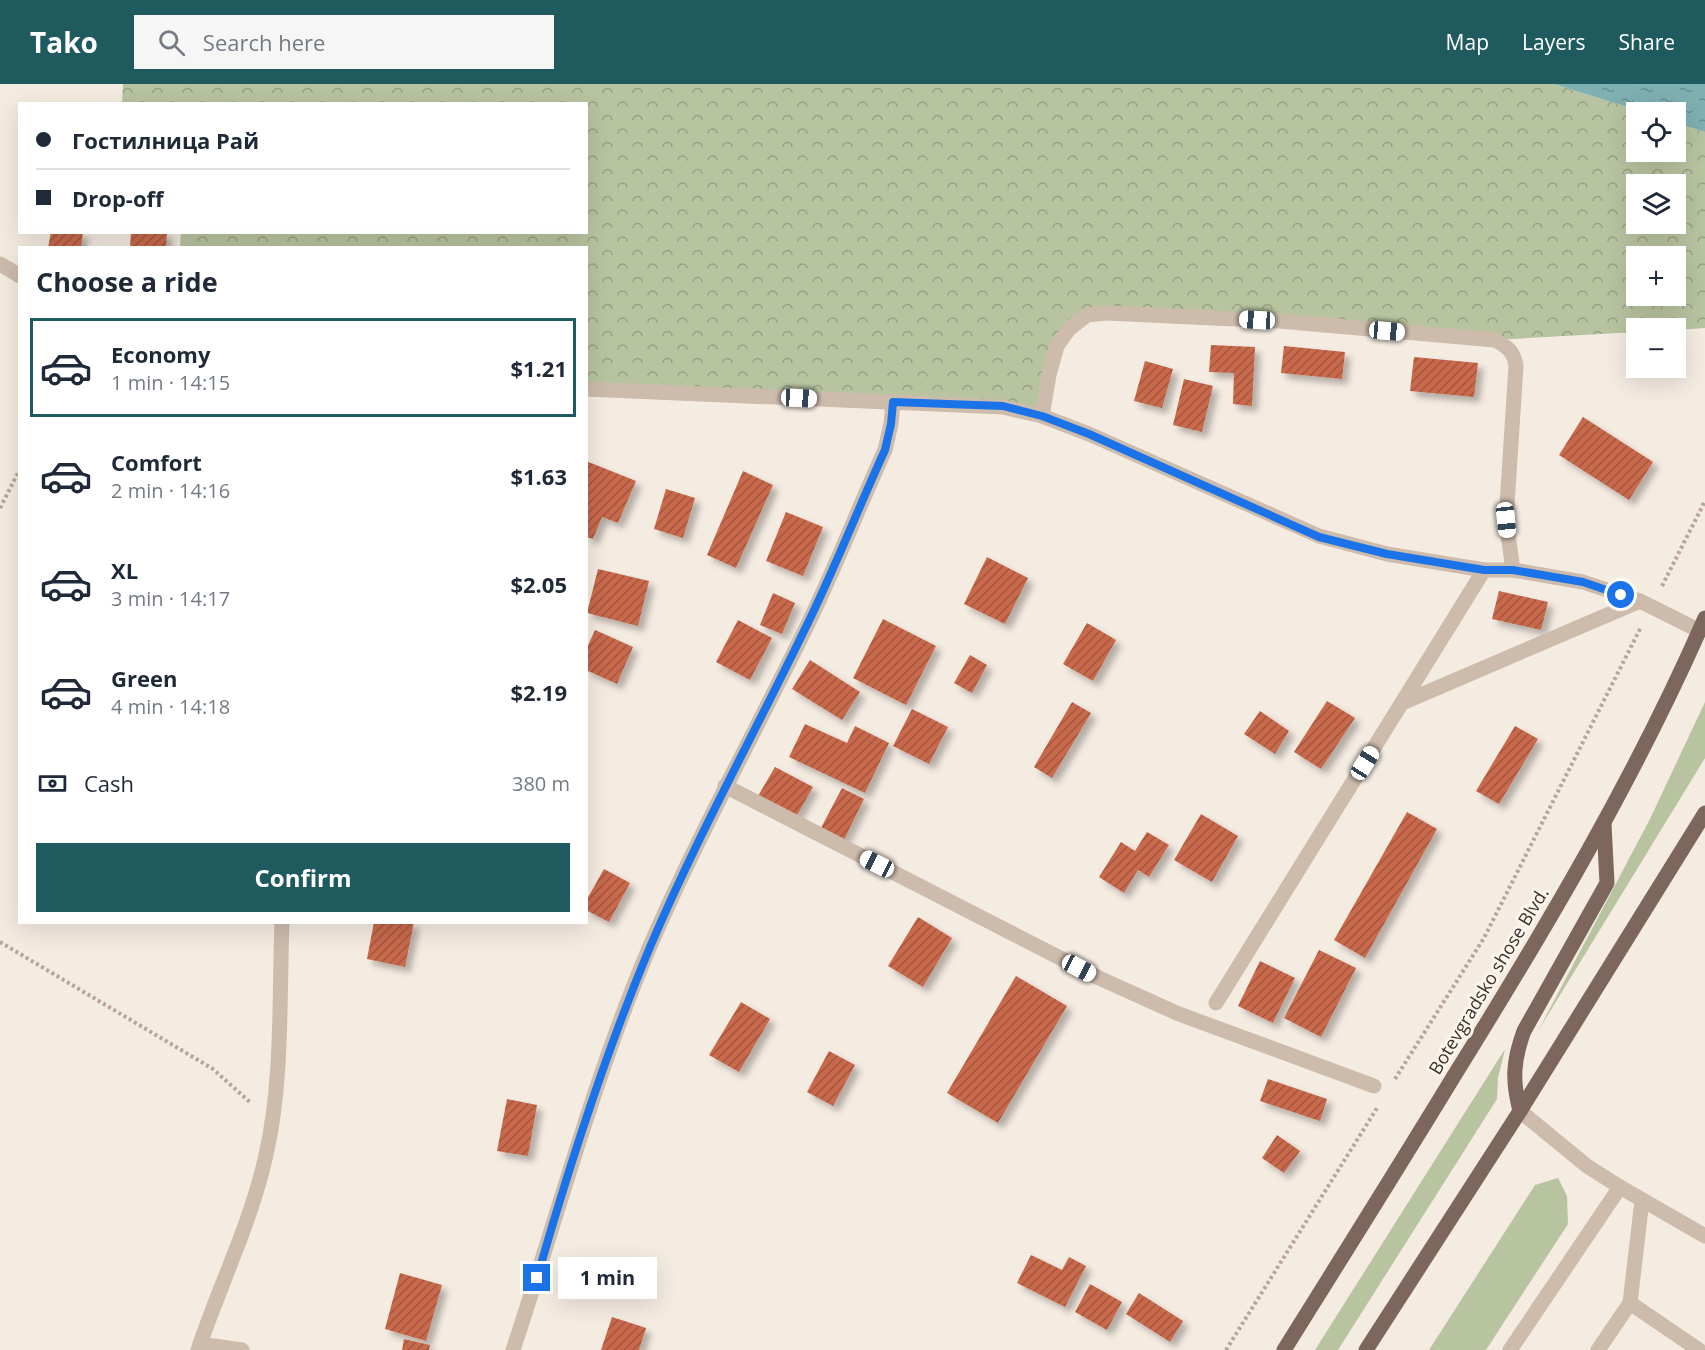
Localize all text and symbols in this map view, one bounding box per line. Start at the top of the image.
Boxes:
search box [134,15,554,69]
text: Tako [30,23,98,61]
icon: search [155,26,188,59]
text: Search here [203,27,325,57]
text: Map [1446,28,1489,56]
text: Layers [1522,28,1586,56]
text: Share [1619,28,1675,56]
map controls [1626,102,1686,378]
button: locate [1626,102,1686,162]
text: Гостилница Рай [72,125,259,155]
button: layers [1626,174,1686,234]
text: Drop-off [72,183,164,213]
button: + [1626,246,1686,306]
text: Choose a ride [36,263,218,300]
car [1239,310,1275,330]
button: − [1626,318,1686,378]
car [1368,320,1406,342]
text: Economy [111,339,210,369]
icon: car [39,341,93,395]
text: $1.21 [510,353,567,383]
text: 1 min · 14:15 [111,369,230,396]
car [781,388,817,408]
text: Comfort [111,447,202,477]
icon: car [39,449,93,503]
text: $1.63 [510,461,567,491]
text: 2 min · 14:16 [111,477,230,504]
car [1495,501,1517,539]
text: XL [111,555,138,585]
icon: car [39,557,93,611]
text: $2.05 [510,569,567,599]
route start [1607,581,1634,608]
text: 3 min · 14:17 [111,585,230,612]
text: Green [111,663,177,693]
icon: car [39,665,93,719]
text: $2.19 [510,677,567,707]
text: 4 min · 14:18 [111,693,230,720]
car [1348,743,1382,783]
icon: cash [36,767,69,800]
text: Cash [84,768,134,798]
text: 380 m [512,770,570,797]
button: Confirm [36,843,570,912]
car [857,848,897,880]
street label: Botevgradsko shose Blvd. [1423,882,1554,1079]
car [1059,952,1099,984]
callout: 1 min [558,1257,657,1299]
route end [523,1264,550,1291]
text: 1 min [580,1264,635,1291]

